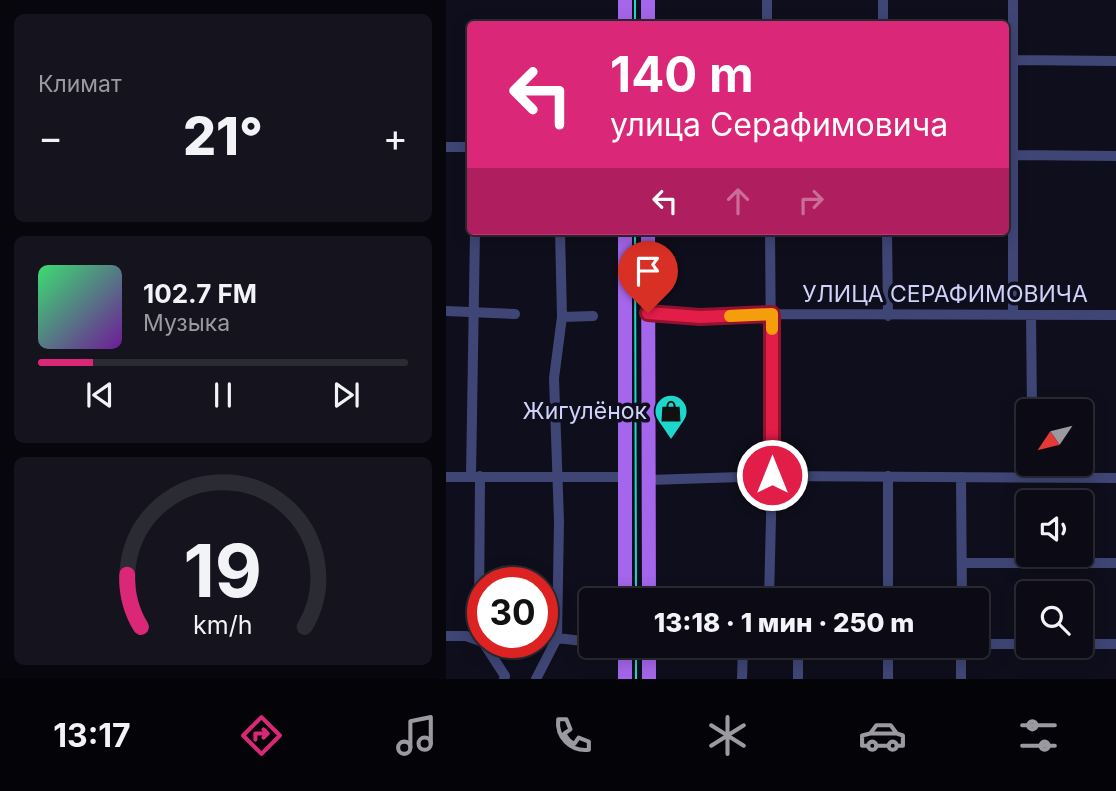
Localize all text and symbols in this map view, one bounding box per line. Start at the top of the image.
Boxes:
text: 140 m [610,45,754,104]
icon: left [495,49,586,140]
text: Климат [38,70,122,98]
text: 21° [183,105,263,168]
text: улица Серафимовича [610,105,948,144]
text: − [38,114,63,160]
text: + [383,114,408,160]
icon: left [646,182,684,220]
icon: ahead [719,182,757,220]
icon: right [792,182,830,220]
pin [618,241,678,313]
icon: arrive [629,252,667,290]
text: 102.7 FM [143,278,257,309]
street label: УЛИЦА СЕРАФИМОВИЧА [802,280,1088,308]
text: Музыка [143,309,230,337]
icon: previous [81,376,119,414]
icon: pause [204,376,242,414]
icon: next [327,376,365,414]
shop icon: Жигулёнок [652,392,690,441]
place label: Жигулёнок [523,397,648,425]
north arrow [1016,399,1094,476]
map controls [1016,399,1093,658]
position arrow [735,438,809,512]
button: sound [1016,490,1093,567]
text: 19 [184,527,262,616]
speed limit sign: 30 [467,567,558,658]
button: search [1016,581,1093,658]
text: 13:18 · 1 мин · 250 m [654,607,914,638]
text: km/h [193,610,253,640]
icon: directions [237,711,286,760]
icon: music [392,711,441,760]
icon: phone [548,711,597,760]
icon: climate [703,711,752,760]
icon: car [858,711,907,760]
icon: filters [1014,711,1063,760]
text: 13:17 [53,716,131,755]

